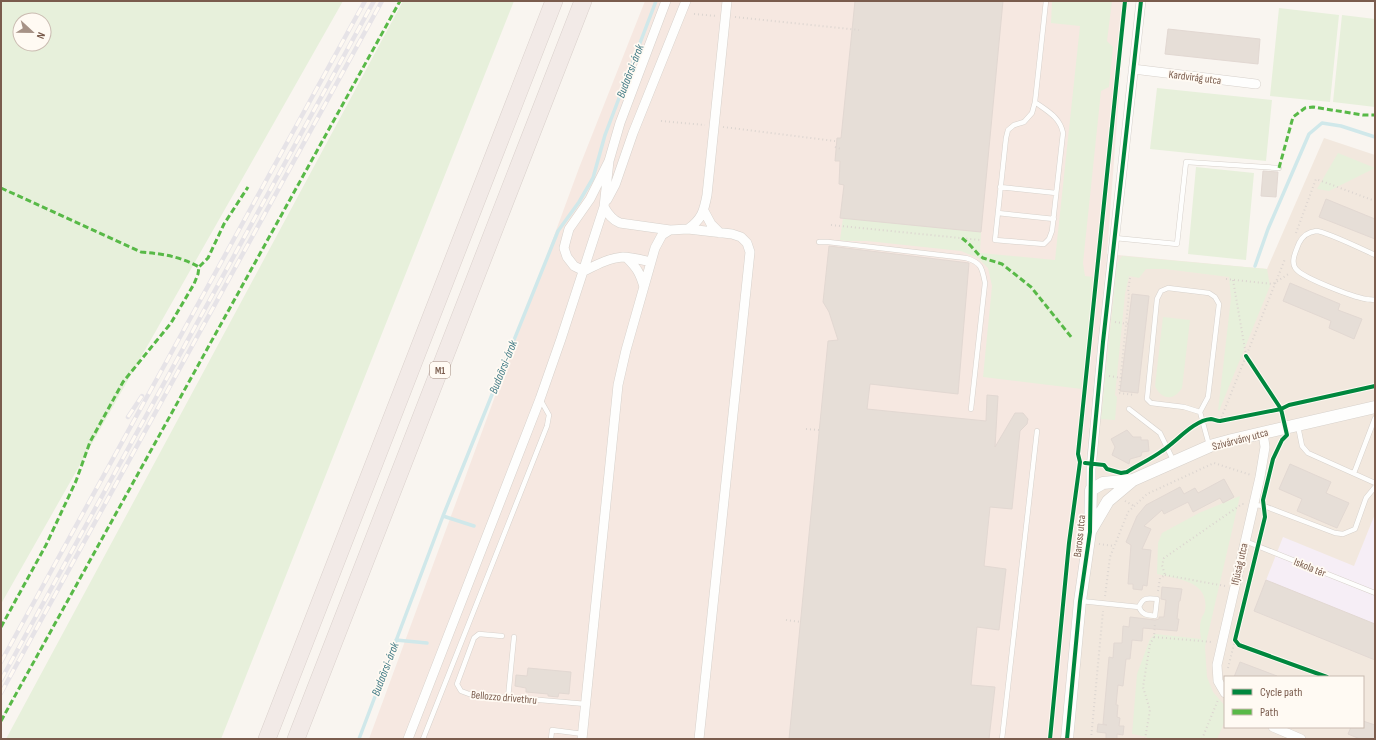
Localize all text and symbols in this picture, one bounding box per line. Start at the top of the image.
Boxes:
north arrow [12,12,52,52]
text: N [34,30,48,41]
water label: Budaörsi-árok [613,42,648,100]
street label: Kardvirág utca [1168,68,1222,87]
water label: Budaörsi-árok [486,338,521,396]
road number: M1 [430,362,450,378]
street label: Szivárvány utca [1211,426,1270,453]
street label: Baross utca [1071,514,1088,558]
street label: Ifjúság utca [1228,542,1251,586]
street label: Iskola tér [1292,555,1328,580]
water label: Budaörsi-árok [368,640,403,698]
legend [1224,676,1364,728]
text: Cycle path [1260,685,1302,700]
street label: Bellozzo drivethru [470,688,538,707]
text: Path [1260,705,1278,720]

